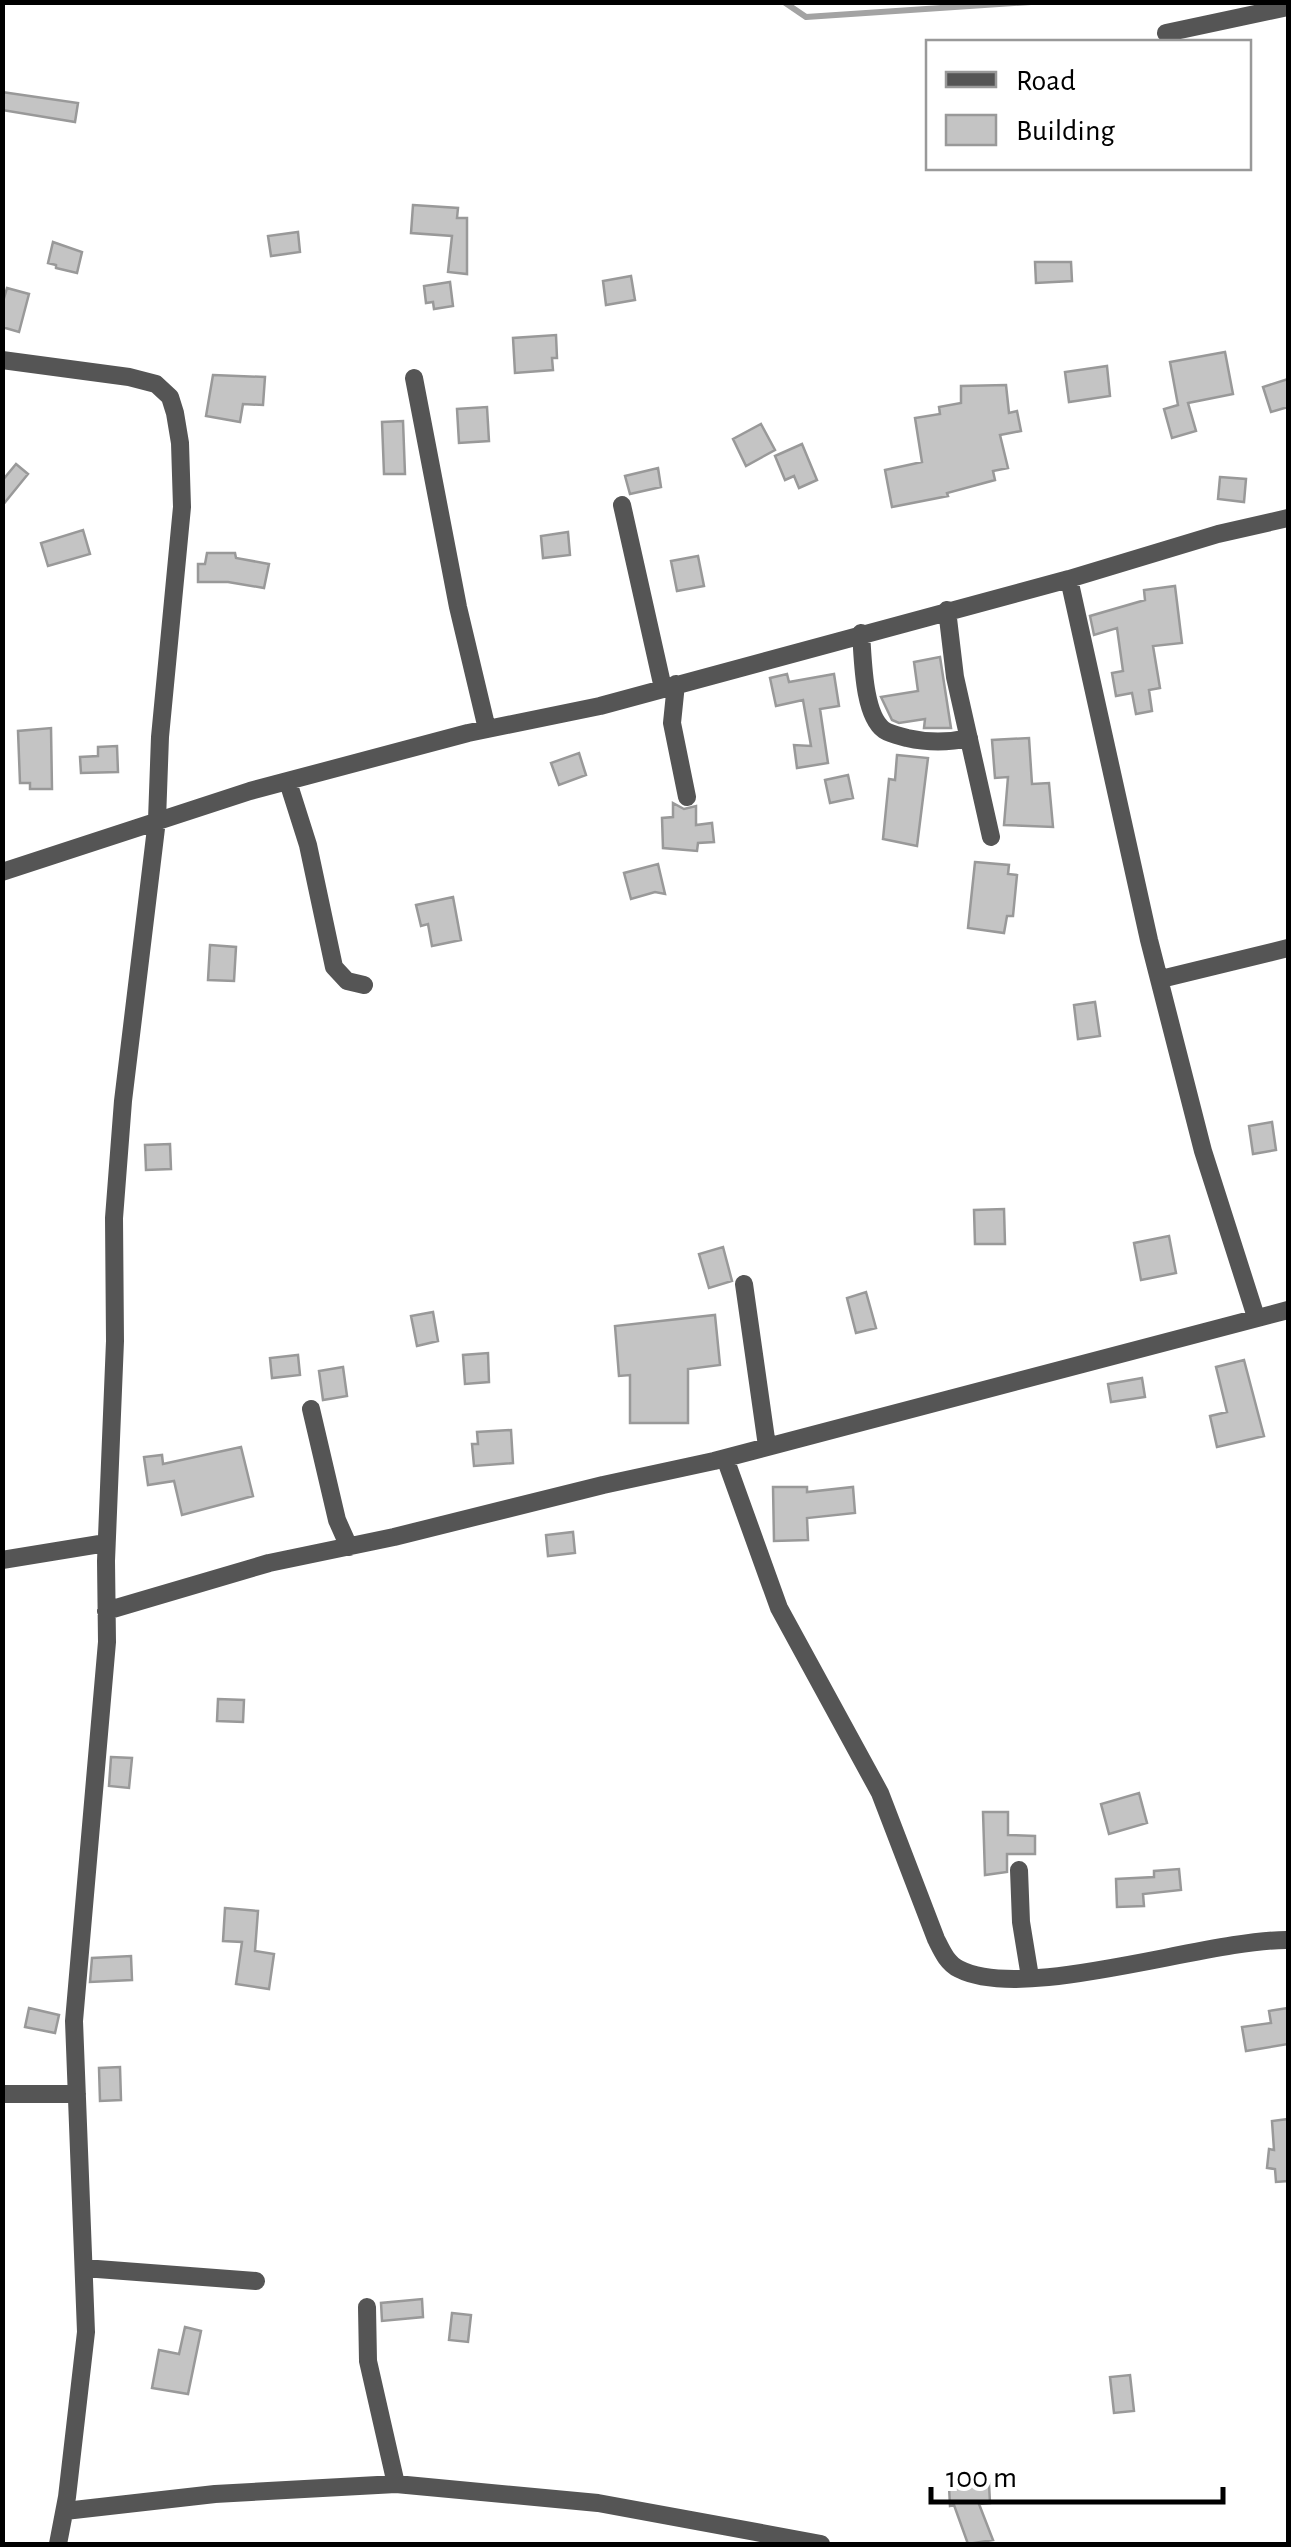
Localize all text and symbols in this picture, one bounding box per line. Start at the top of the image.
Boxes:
legend [926,40,1251,170]
text: Road [1016,66,1076,96]
text: Building [1016,116,1115,146]
scale bar [931,2442,1224,2504]
text: 100 m [946,2463,1017,2493]

